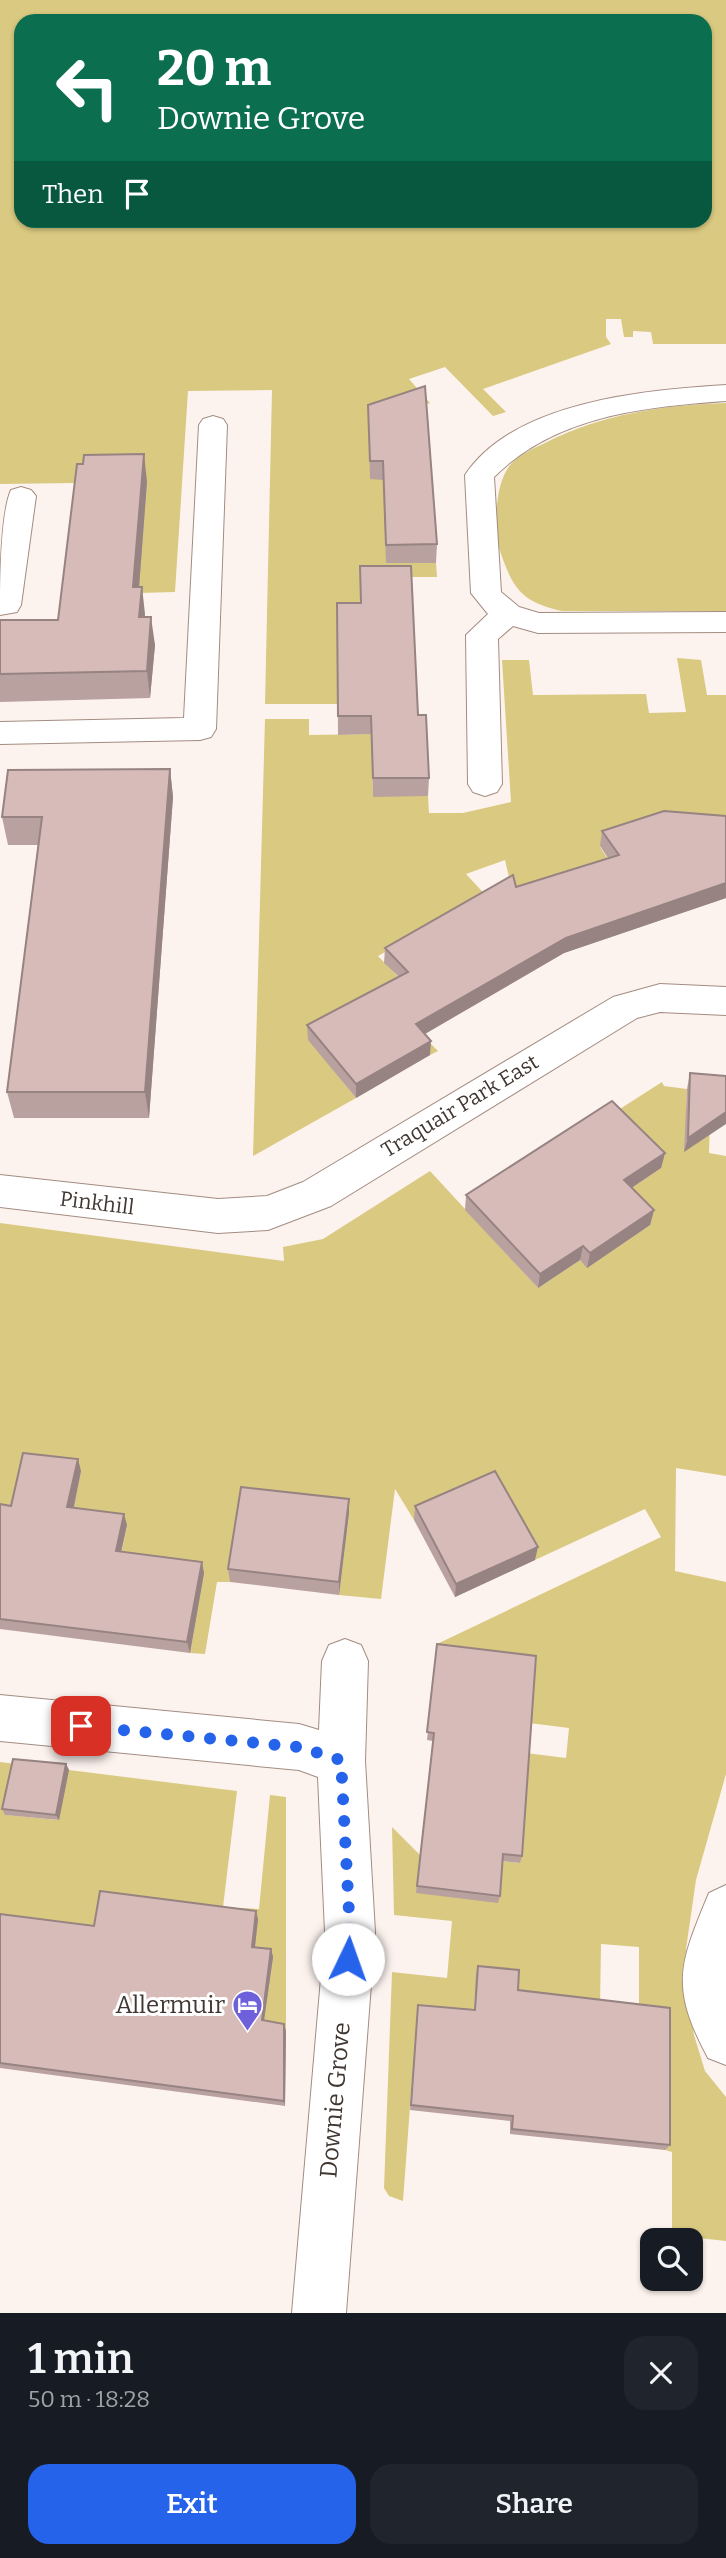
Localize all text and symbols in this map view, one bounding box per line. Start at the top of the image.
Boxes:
text: 20 m [157,39,271,98]
icon: left [42,42,133,133]
text: Downie Grove [157,99,365,137]
icon: arrive [118,175,156,213]
text: Then [42,179,104,210]
street label: Traquair Park East [377,1049,544,1163]
street label: Pinkhill [58,1186,136,1220]
pin [51,1696,111,1756]
icon: arrive [62,1707,100,1745]
position arrow [311,1922,385,1996]
hotel icon: Allermuir [231,1988,265,2032]
place label: Allermuir [116,1991,225,2019]
street label: Downie Grove [314,2021,356,2179]
map controls [640,2228,703,2291]
button: search [640,2228,703,2291]
text: 1 min [28,2334,134,2384]
button: close [624,2336,698,2410]
text: 50 m · 18:28 [28,2385,150,2413]
button: Exit [28,2464,356,2544]
button: Share [370,2464,698,2544]

